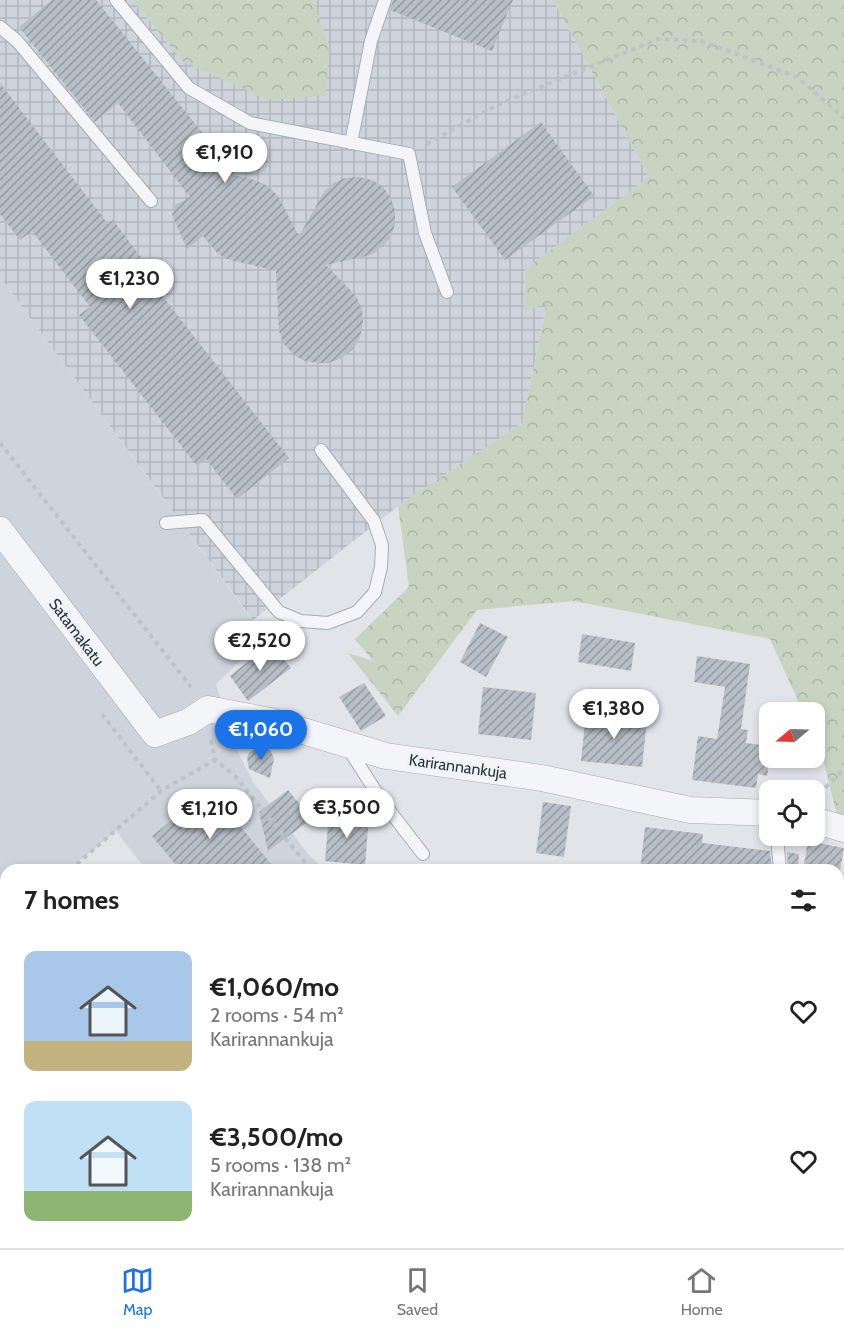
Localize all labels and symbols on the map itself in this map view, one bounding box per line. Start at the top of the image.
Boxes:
pin: €1,910 [176,133,274,184]
pin: €1,230 [81,259,179,310]
street label: Satamakatu [45,595,108,670]
pin: €2,520 [211,621,309,672]
pin: €1,380 [565,689,663,740]
north arrow [759,702,825,768]
pin: €1,060 [212,710,310,761]
street label: Karirannankuja [408,750,509,783]
pin: €3,500 [298,788,396,839]
pin: €1,210 [161,789,259,840]

